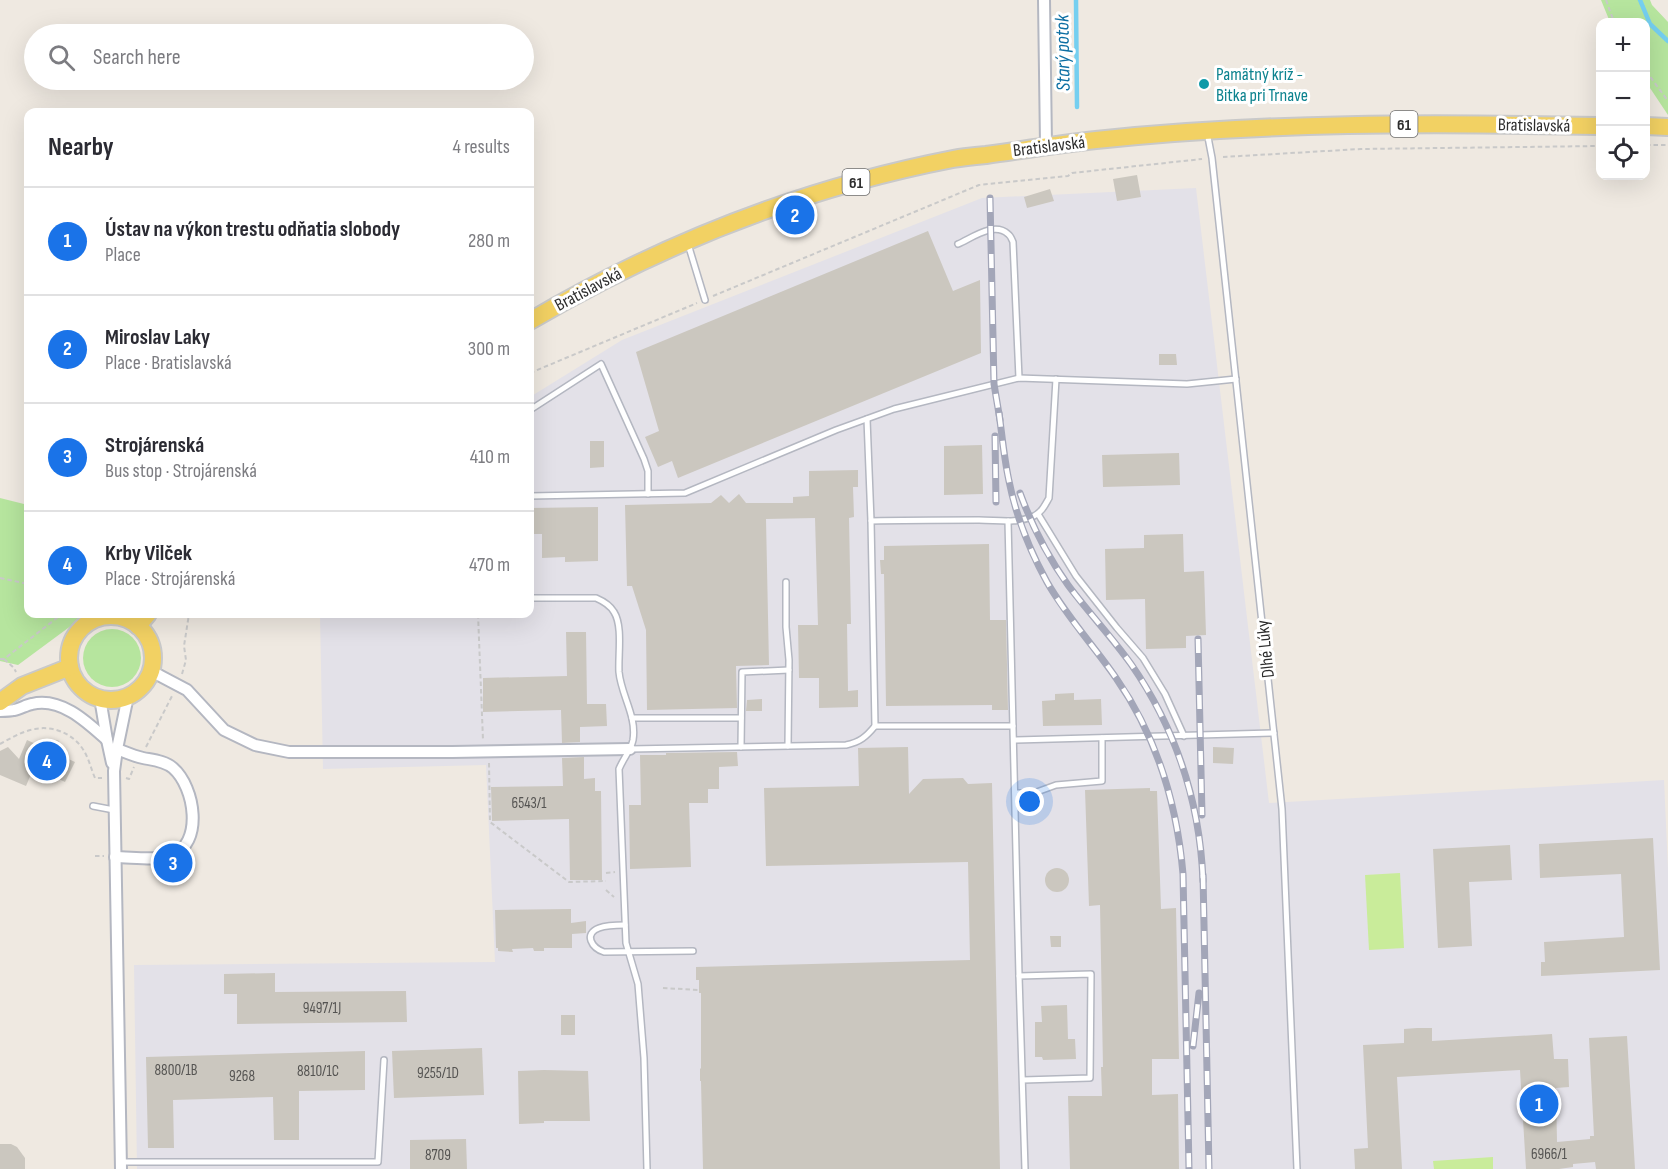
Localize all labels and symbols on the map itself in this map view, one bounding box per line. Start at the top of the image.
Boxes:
water label: Starý potok [1050,14,1076,91]
place label: Pamätný kríž - Bitka pri Trnave [1216,64,1308,106]
marker: Pamätný kríž - Bitka pri Trnave [1197,77,1211,91]
road number: 61 [1390,111,1418,137]
street label: Bratislavská [1498,114,1570,137]
street label: Bratislavská [1012,132,1086,161]
road number: 61 [842,169,870,195]
pin: 2 [776,192,814,238]
street label: Bratislavská [551,263,625,316]
street label: Dlhé Lúky [1252,619,1279,679]
pin: 4 [28,738,66,783]
your location [1015,787,1044,816]
house number: 6543/1 [512,794,547,813]
pin: 3 [154,840,192,886]
house number: 9497/1J [303,999,341,1018]
house number: 8800/1B [155,1061,198,1080]
house number: 8810/1C [297,1062,339,1081]
house number: 9255/1D [417,1064,459,1083]
house number: 9268 [229,1067,255,1086]
pin: 1 [1520,1082,1558,1126]
house number: 6966/1 [1531,1145,1568,1164]
house number: 8709 [425,1146,451,1165]

